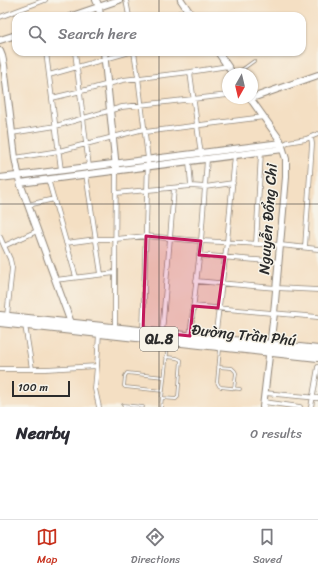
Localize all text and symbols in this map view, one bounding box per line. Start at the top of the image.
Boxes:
search box [12,12,306,56]
text: Search here [58,21,137,47]
icon: search [26,23,48,45]
north arrow [222,68,258,104]
street label: Nguyễn Đổng Chi [251,162,285,275]
street label: Đường Trần Phú [191,317,298,354]
road number: QL.8 [140,327,178,351]
text: 100 m [18,378,48,397]
scale bar [12,379,70,398]
text: Nearby [16,418,70,448]
text: 0 results [250,422,302,445]
tab: Map [36,526,58,569]
tab: Directions [131,526,180,569]
tab: Saved [253,526,282,569]

